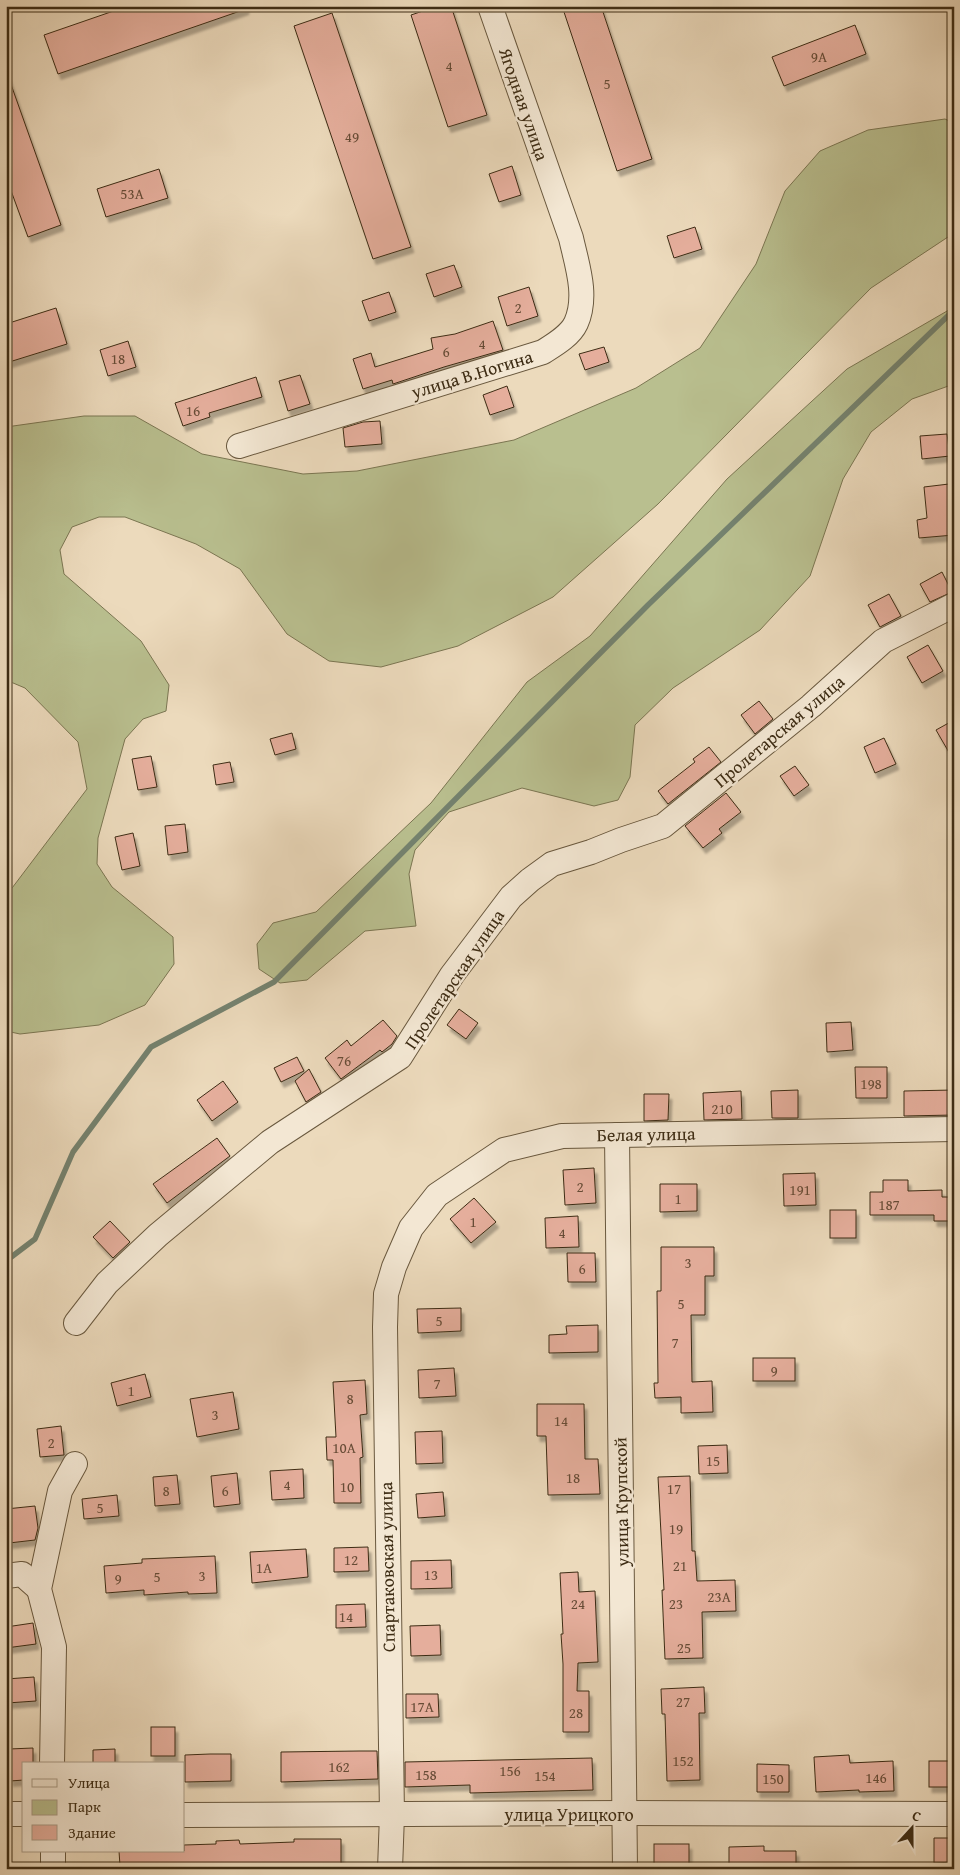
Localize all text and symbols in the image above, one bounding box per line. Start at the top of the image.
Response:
street label: Ягодная улица [492,43,556,164]
house number: 9А [811,46,827,67]
house number: 4 [445,55,453,76]
house number: 5 [603,73,611,94]
house number: 49 [345,126,359,147]
house number: 53А [120,183,144,204]
house number: 2 [514,297,522,318]
house number: 4 [478,333,486,354]
house number: 6 [442,341,450,362]
street label: улица В.Ногина [407,343,536,406]
house number: 18 [111,348,125,369]
house number: 16 [186,400,200,421]
street label: Пролетарская улица [708,668,851,794]
street label: Пролетарская улица [397,903,511,1054]
house number: 76 [337,1050,351,1071]
house number: 198 [860,1073,882,1094]
house number: 210 [711,1098,733,1119]
street label: Белая улица [596,1120,696,1148]
house number: 2 [576,1176,584,1197]
house number: 191 [789,1179,811,1200]
house number: 1 [674,1188,682,1209]
house number: 187 [878,1194,900,1215]
house number: 1 [469,1211,477,1232]
house number: 4 [558,1222,566,1243]
house number: 3 [684,1252,692,1273]
house number: 6 [578,1258,586,1279]
house number: 5 [677,1293,685,1314]
house number: 5 [435,1310,443,1331]
house number: 7 [671,1332,679,1353]
house number: 9 [770,1360,778,1381]
house number: 7 [433,1373,441,1394]
house number: 1 [127,1380,135,1401]
house number: 8 [346,1388,354,1409]
house number: 3 [211,1404,219,1425]
house number: 14 [554,1410,568,1431]
house number: 2 [47,1432,55,1453]
house number: 10А [332,1437,356,1458]
street label: улица Крупской [606,1437,636,1568]
house number: 15 [706,1450,720,1471]
house number: 18 [566,1467,580,1488]
house number: 4 [283,1474,291,1495]
house number: 10 [340,1476,354,1497]
house number: 17 [667,1478,681,1499]
house number: 8 [162,1480,170,1501]
house number: 6 [221,1480,229,1501]
street label: Спартаковская улица [372,1481,402,1652]
house number: 5 [96,1497,104,1518]
house number: 19 [669,1518,683,1539]
house number: 12 [344,1549,358,1570]
house number: 21 [673,1555,687,1576]
house number: 1А [256,1557,272,1578]
house number: 13 [424,1564,438,1585]
house number: 3 [198,1565,206,1586]
house number: 5 [153,1566,161,1587]
house number: 9 [114,1568,122,1589]
house number: 23А [707,1586,731,1607]
house number: 24 [571,1593,585,1614]
house number: 23 [669,1593,683,1614]
house number: 14 [339,1606,353,1627]
house number: 25 [677,1637,691,1658]
house number: 27 [676,1691,690,1712]
house number: 17А [410,1696,434,1717]
house number: 28 [569,1702,583,1723]
house number: 152 [672,1750,694,1771]
house number: 162 [328,1756,350,1777]
house number: 156 [499,1760,521,1781]
legend [22,1762,185,1852]
house number: 158 [415,1764,437,1785]
house number: 154 [534,1765,556,1786]
house number: 146 [865,1767,887,1788]
house number: 150 [762,1768,784,1789]
text: Улица [68,1772,111,1793]
text: Парк [68,1796,101,1817]
street label: улица Урицкого [503,1801,634,1828]
north arrow [888,1802,938,1852]
text: С [909,1805,924,1827]
text: Здание [68,1822,116,1843]

